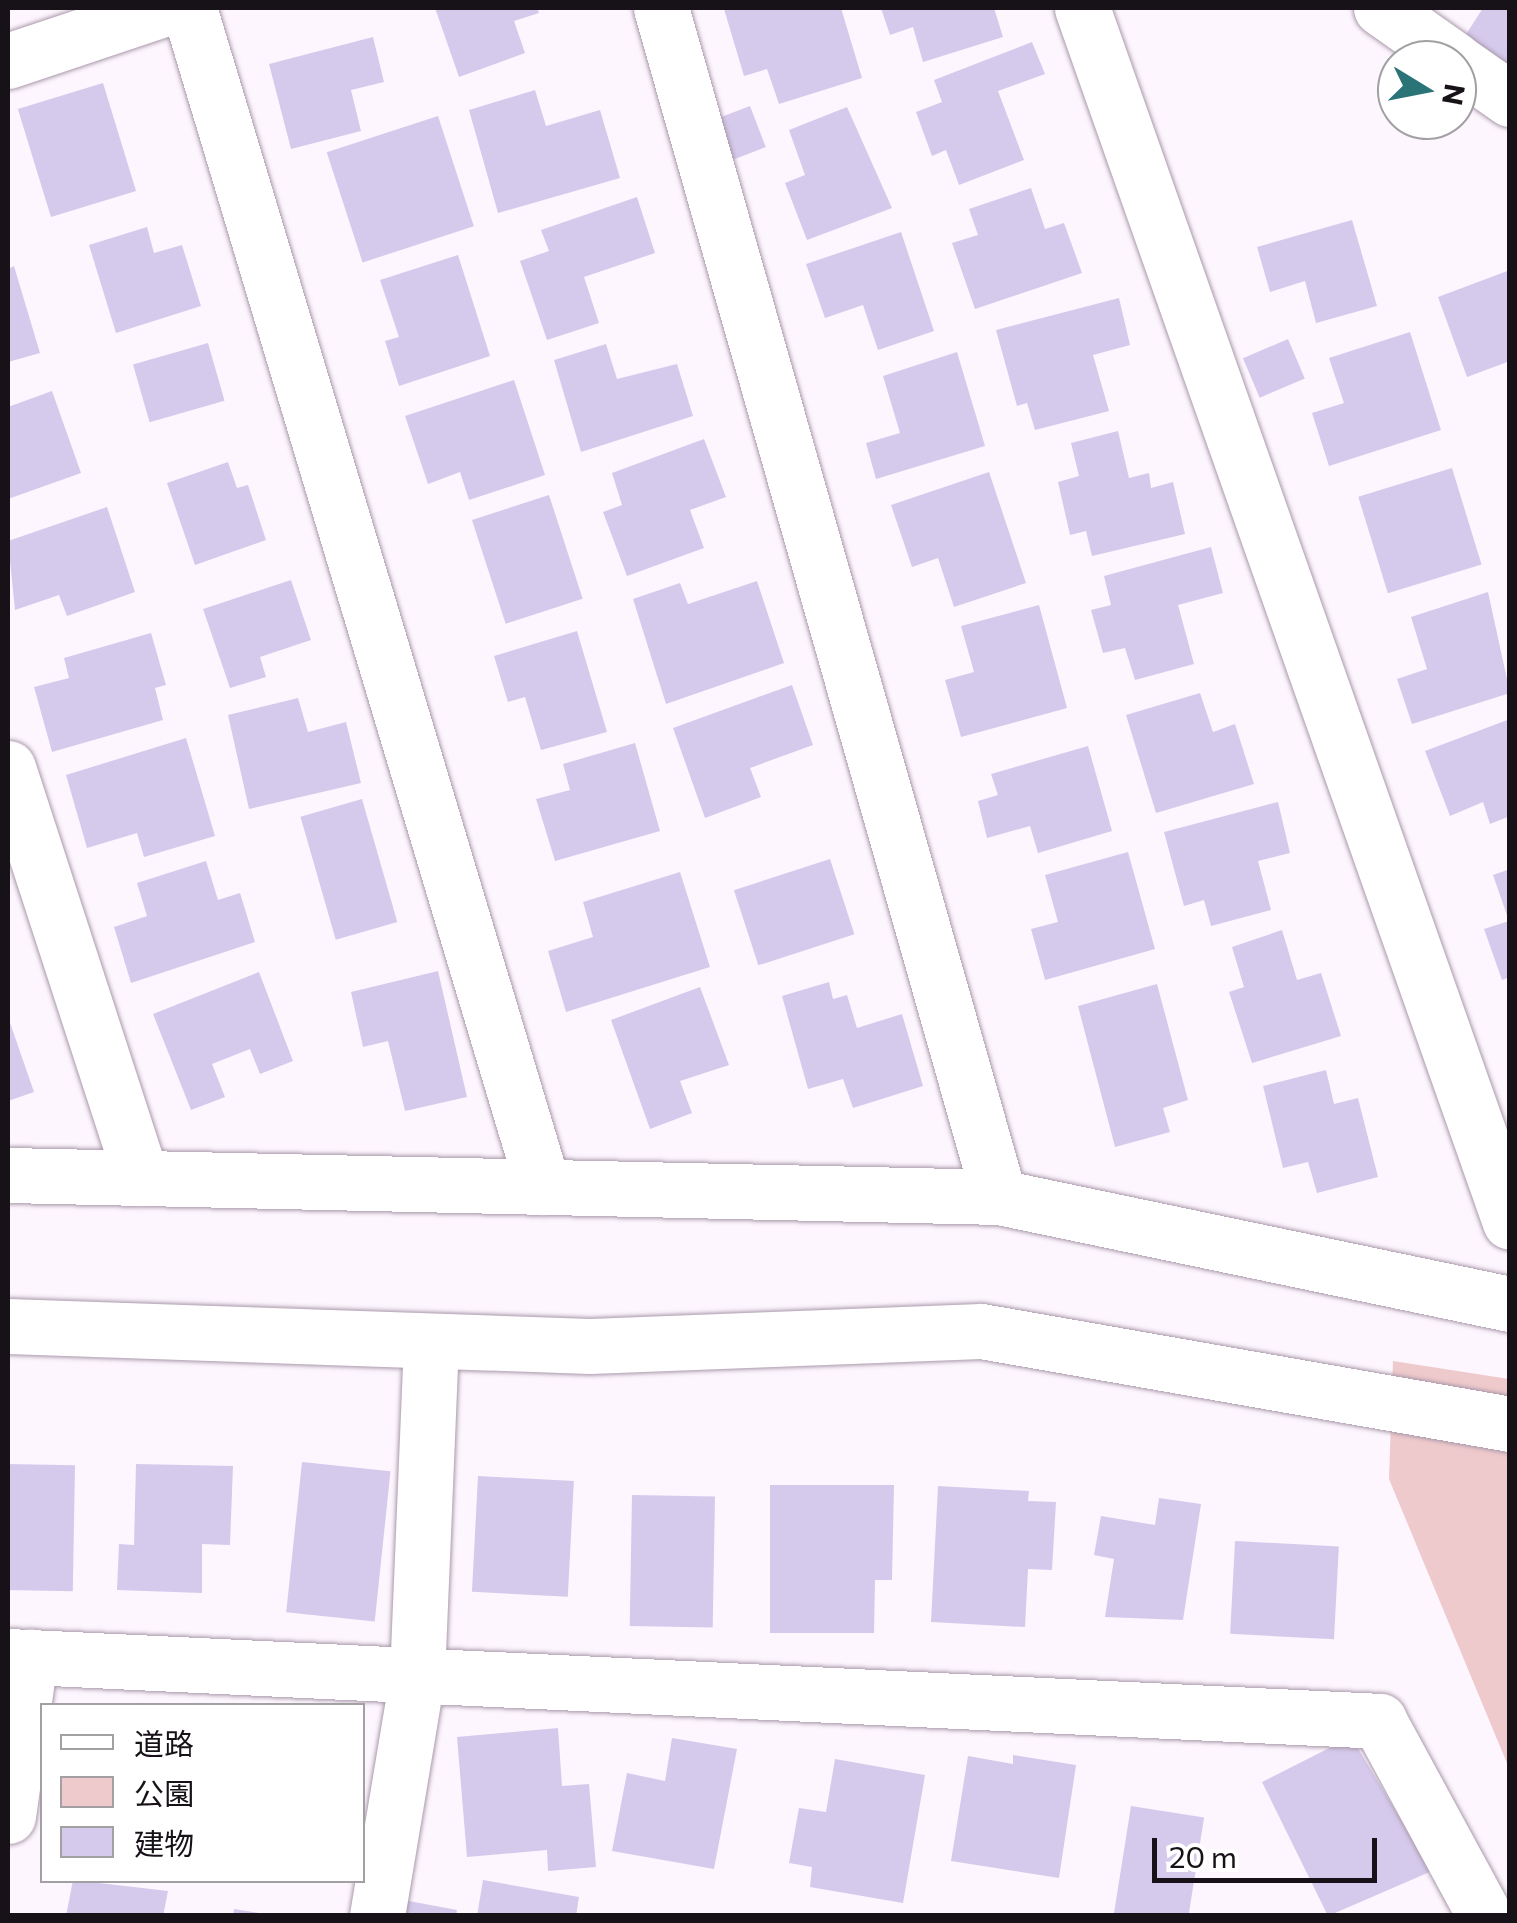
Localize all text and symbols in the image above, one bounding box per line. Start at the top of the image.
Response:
north arrow [1377,40,1477,140]
text: N [1436,82,1473,108]
legend [40,1703,365,1883]
text: 道路 [134,1724,194,1761]
text: 公園 [134,1774,194,1811]
scale bar [1157,1818,1382,1880]
text: 建物 [134,1824,194,1861]
text: 20 m [1169,1837,1237,1874]

